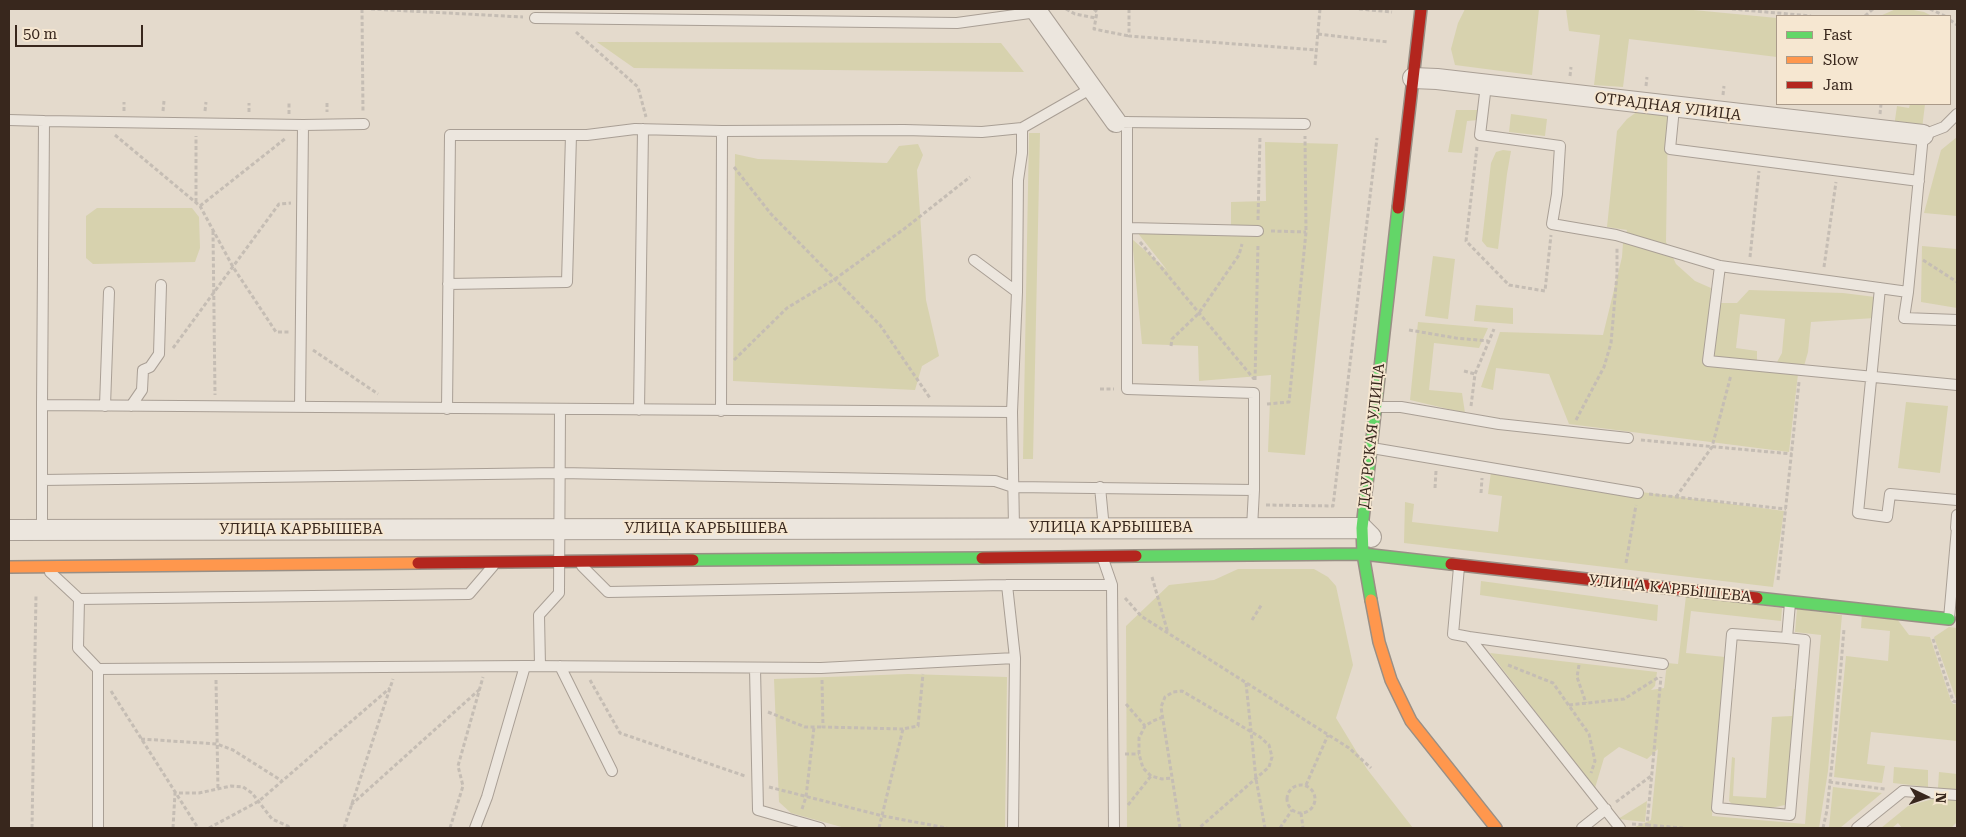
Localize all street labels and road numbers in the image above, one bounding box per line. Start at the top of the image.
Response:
street label: ОТРАДНАЯ УЛИЦА [1594,89,1742,125]
street label: ДАУРСКАЯ УЛИЦА [1355,363,1389,509]
street label: УЛИЦА КАРБЫШЕВА [1029,519,1193,537]
street label: УЛИЦА КАРБЫШЕВА [624,520,788,538]
street label: УЛИЦА КАРБЫШЕВА [219,521,383,539]
street label: УЛИЦА КАРБЫШЕВА [1588,572,1752,606]

